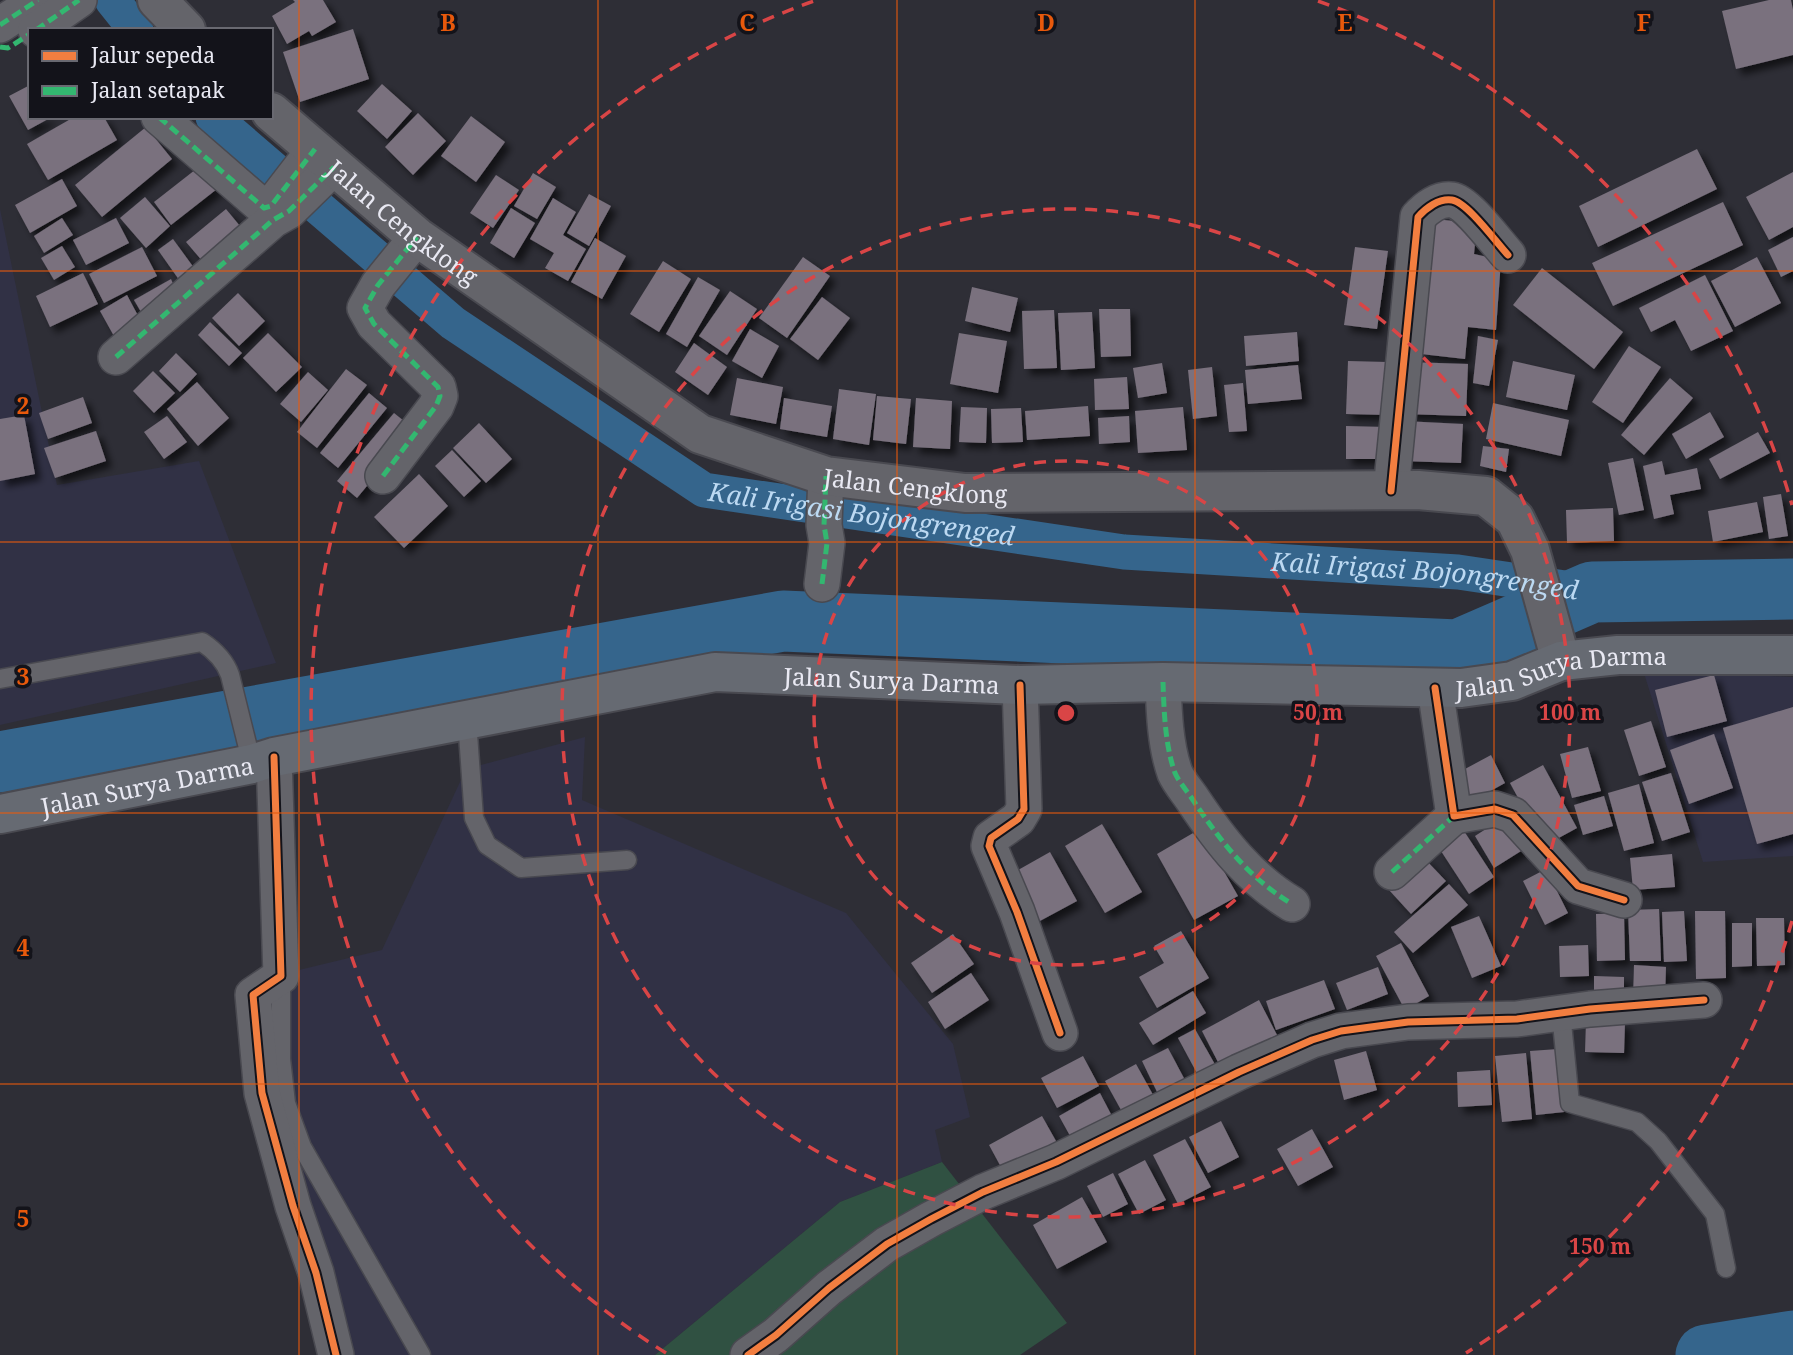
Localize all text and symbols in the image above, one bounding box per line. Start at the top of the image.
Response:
text: B [440,6,456,38]
text: C [739,6,755,38]
text: D [1037,6,1055,38]
text: E [1337,6,1353,38]
text: F [1637,6,1651,38]
legend [28,28,273,119]
text: Jalur sepeda [90,41,215,69]
text: Jalan setapak [90,76,225,104]
street label: Jalan Cengklong [320,151,486,292]
text: 2 [17,389,30,421]
street label: Jalan Cengklong [821,459,1008,509]
water label: Kali Irigasi Bojongrenged [705,473,1018,554]
water label: Kali Irigasi Bojongrenged [1269,543,1582,608]
street label: Jalan Surya Darma [1454,638,1667,705]
street label: Jalan Surya Darma [782,658,1000,701]
text: 3 [17,660,30,692]
text: 50 m [1293,698,1343,726]
text: 100 m [1539,698,1601,726]
centre of rings [1054,701,1078,725]
street label: Jalan Surya Darma [37,748,256,822]
text: 4 [17,931,30,963]
text: 5 [17,1202,30,1234]
text: 150 m [1569,1232,1631,1260]

